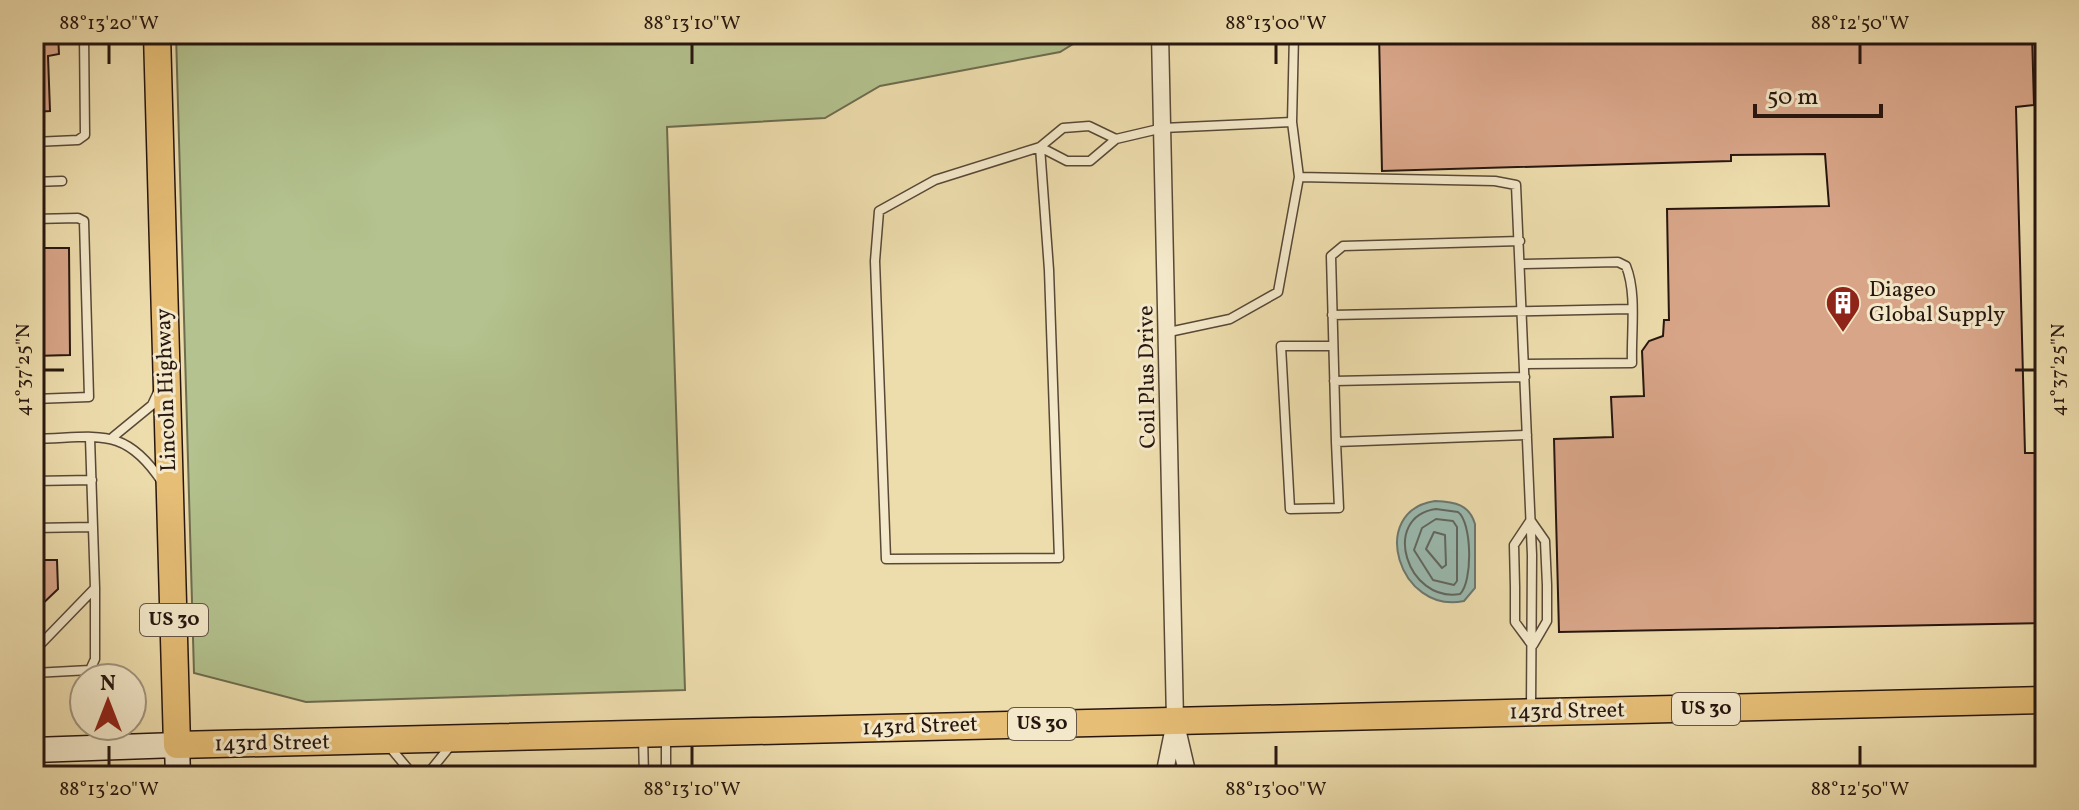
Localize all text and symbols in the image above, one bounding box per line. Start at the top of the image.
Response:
text: 88°13'20"W [59,10,159,38]
text: 88°13'10"W [643,10,741,38]
text: 88°13'00"W [1225,10,1327,38]
text: 88°12'50"W [1811,10,1909,38]
scale bar [1755,68,1881,118]
text: 50 m [1767,81,1819,115]
place label: Diageo Global Supply [1869,275,2005,331]
building icon: Diageo Global Supply [1824,284,1862,334]
street label: Coil Plus Drive [1131,305,1165,449]
street label: Lincoln Highway [149,308,185,472]
text: 41°37'25"N [10,323,38,416]
text: 41°37'25"N [2045,323,2073,416]
road number: US 30 [140,604,208,636]
north arrow [68,662,148,742]
text: N [100,669,116,700]
road number: US 30 [1672,693,1740,725]
street label: 143rd Street [1509,695,1625,729]
road number: US 30 [1008,708,1076,740]
street label: 143rd Street [862,709,979,745]
street label: 143rd Street [214,727,330,761]
text: 88°13'20"W [59,776,159,804]
text: 88°13'10"W [643,776,741,804]
text: 88°13'00"W [1225,776,1327,804]
text: 88°12'50"W [1811,776,1909,804]

